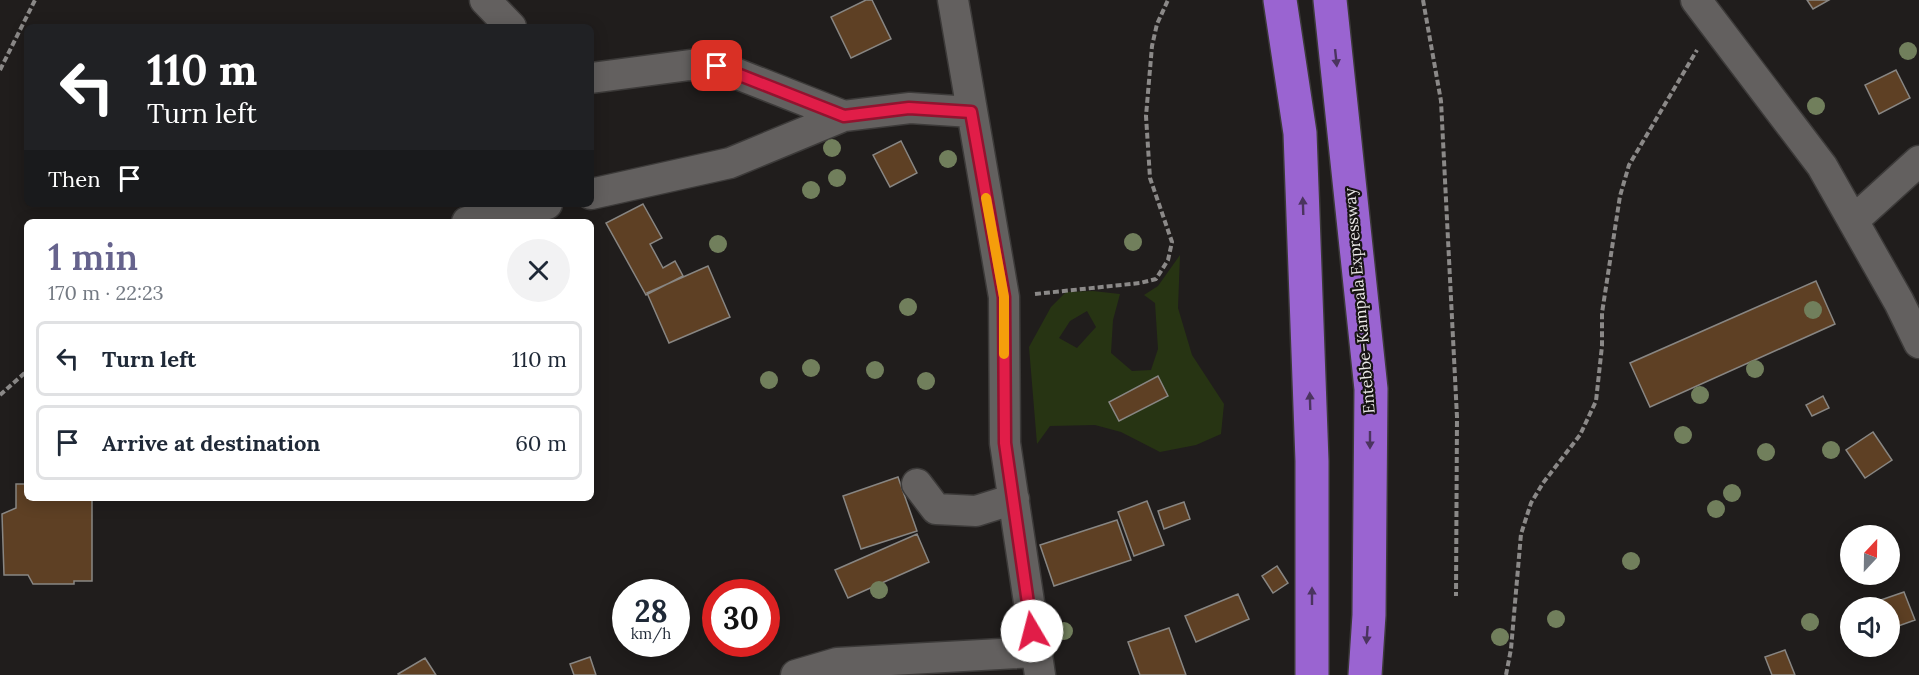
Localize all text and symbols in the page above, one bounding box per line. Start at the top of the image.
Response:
pin [691,40,742,91]
text: 110 m [147,43,258,97]
icon: left [48,48,126,126]
icon: arrive [700,49,733,82]
one-way arrow [1331,49,1341,68]
text: Turn left [147,96,257,130]
icon: arrive [113,162,146,195]
text: Then [48,165,101,193]
street label: Entebbe–Kampala Expressway [1339,187,1379,415]
one-way arrow [1298,196,1307,215]
text: 1 min [48,234,138,280]
button: close [507,239,570,302]
text: 170 m · 22:23 [48,280,164,305]
icon: left [51,342,84,375]
text: Turn left [102,345,196,373]
text: 110 m [512,345,567,373]
one-way arrow [1305,391,1315,410]
icon: arrive [51,426,84,459]
text: Arrive at destination [102,429,320,457]
text: 60 m [515,429,567,457]
one-way arrow [1365,431,1375,450]
north arrow [1840,525,1900,585]
map controls [1840,525,1900,657]
speed limit sign: 30 [702,579,780,657]
one-way arrow [1307,586,1317,605]
text: 28 [634,592,668,630]
button: sound [1840,597,1900,657]
position arrow [1000,599,1064,663]
text: km/h [631,624,671,643]
one-way arrow [1363,626,1372,645]

